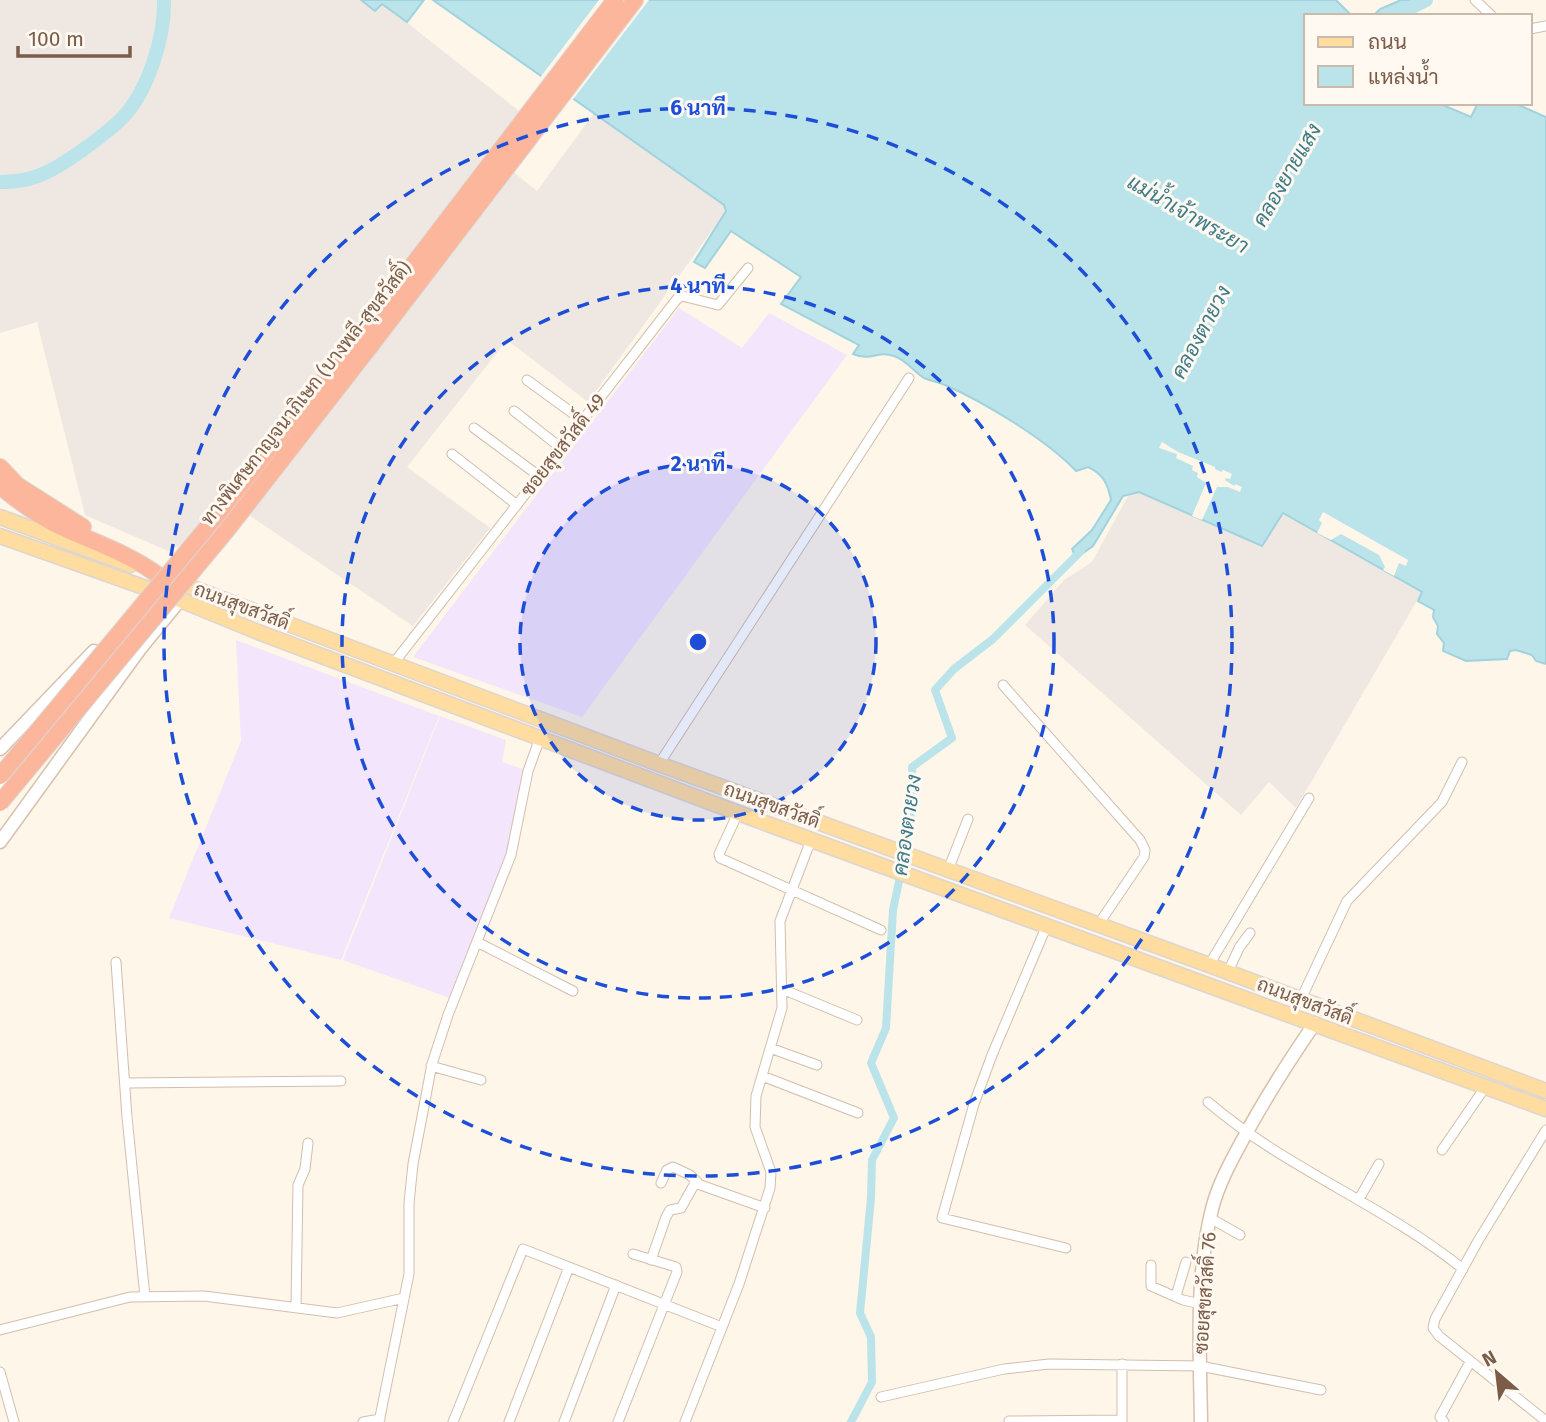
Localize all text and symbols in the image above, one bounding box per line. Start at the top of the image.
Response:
scale bar [18,14,130,58]
legend [1304,14,1532,105]
text: 100 m [28,26,84,52]
text: ถนน [1368,29,1407,55]
text: แหล่งน้ำ [1368,59,1439,90]
text: 6 นาที [670,95,726,121]
water label: คลองยายแสง [1247,119,1327,231]
water label: แม่น้ำเจ้าพระยา [1123,164,1256,259]
street label: ทางพิเศษกาญจนาภิเษก (บางพลี-สุขสวัสดิ์) [190,252,417,530]
text: 4 นาที [670,273,726,299]
water label: คลองตายวง [1166,281,1236,383]
street label: ซอยสุขสวัสดิ์ 49 [510,385,611,501]
text: 2 นาที [671,451,725,477]
street label: ถนนสุขสวัสดิ์ [191,571,296,636]
centre of rings [686,630,710,654]
street label: ถนนสุขสวัสดิ์ [720,770,826,834]
water label: คลองตายวง [887,773,927,877]
street label: ถนนสุขสวัสดิ์ [1254,966,1359,1031]
street label: ซอยสุขสวัสดิ์ 76 [1182,1231,1222,1355]
north arrow [1462,1338,1532,1408]
text: N [1478,1345,1500,1372]

